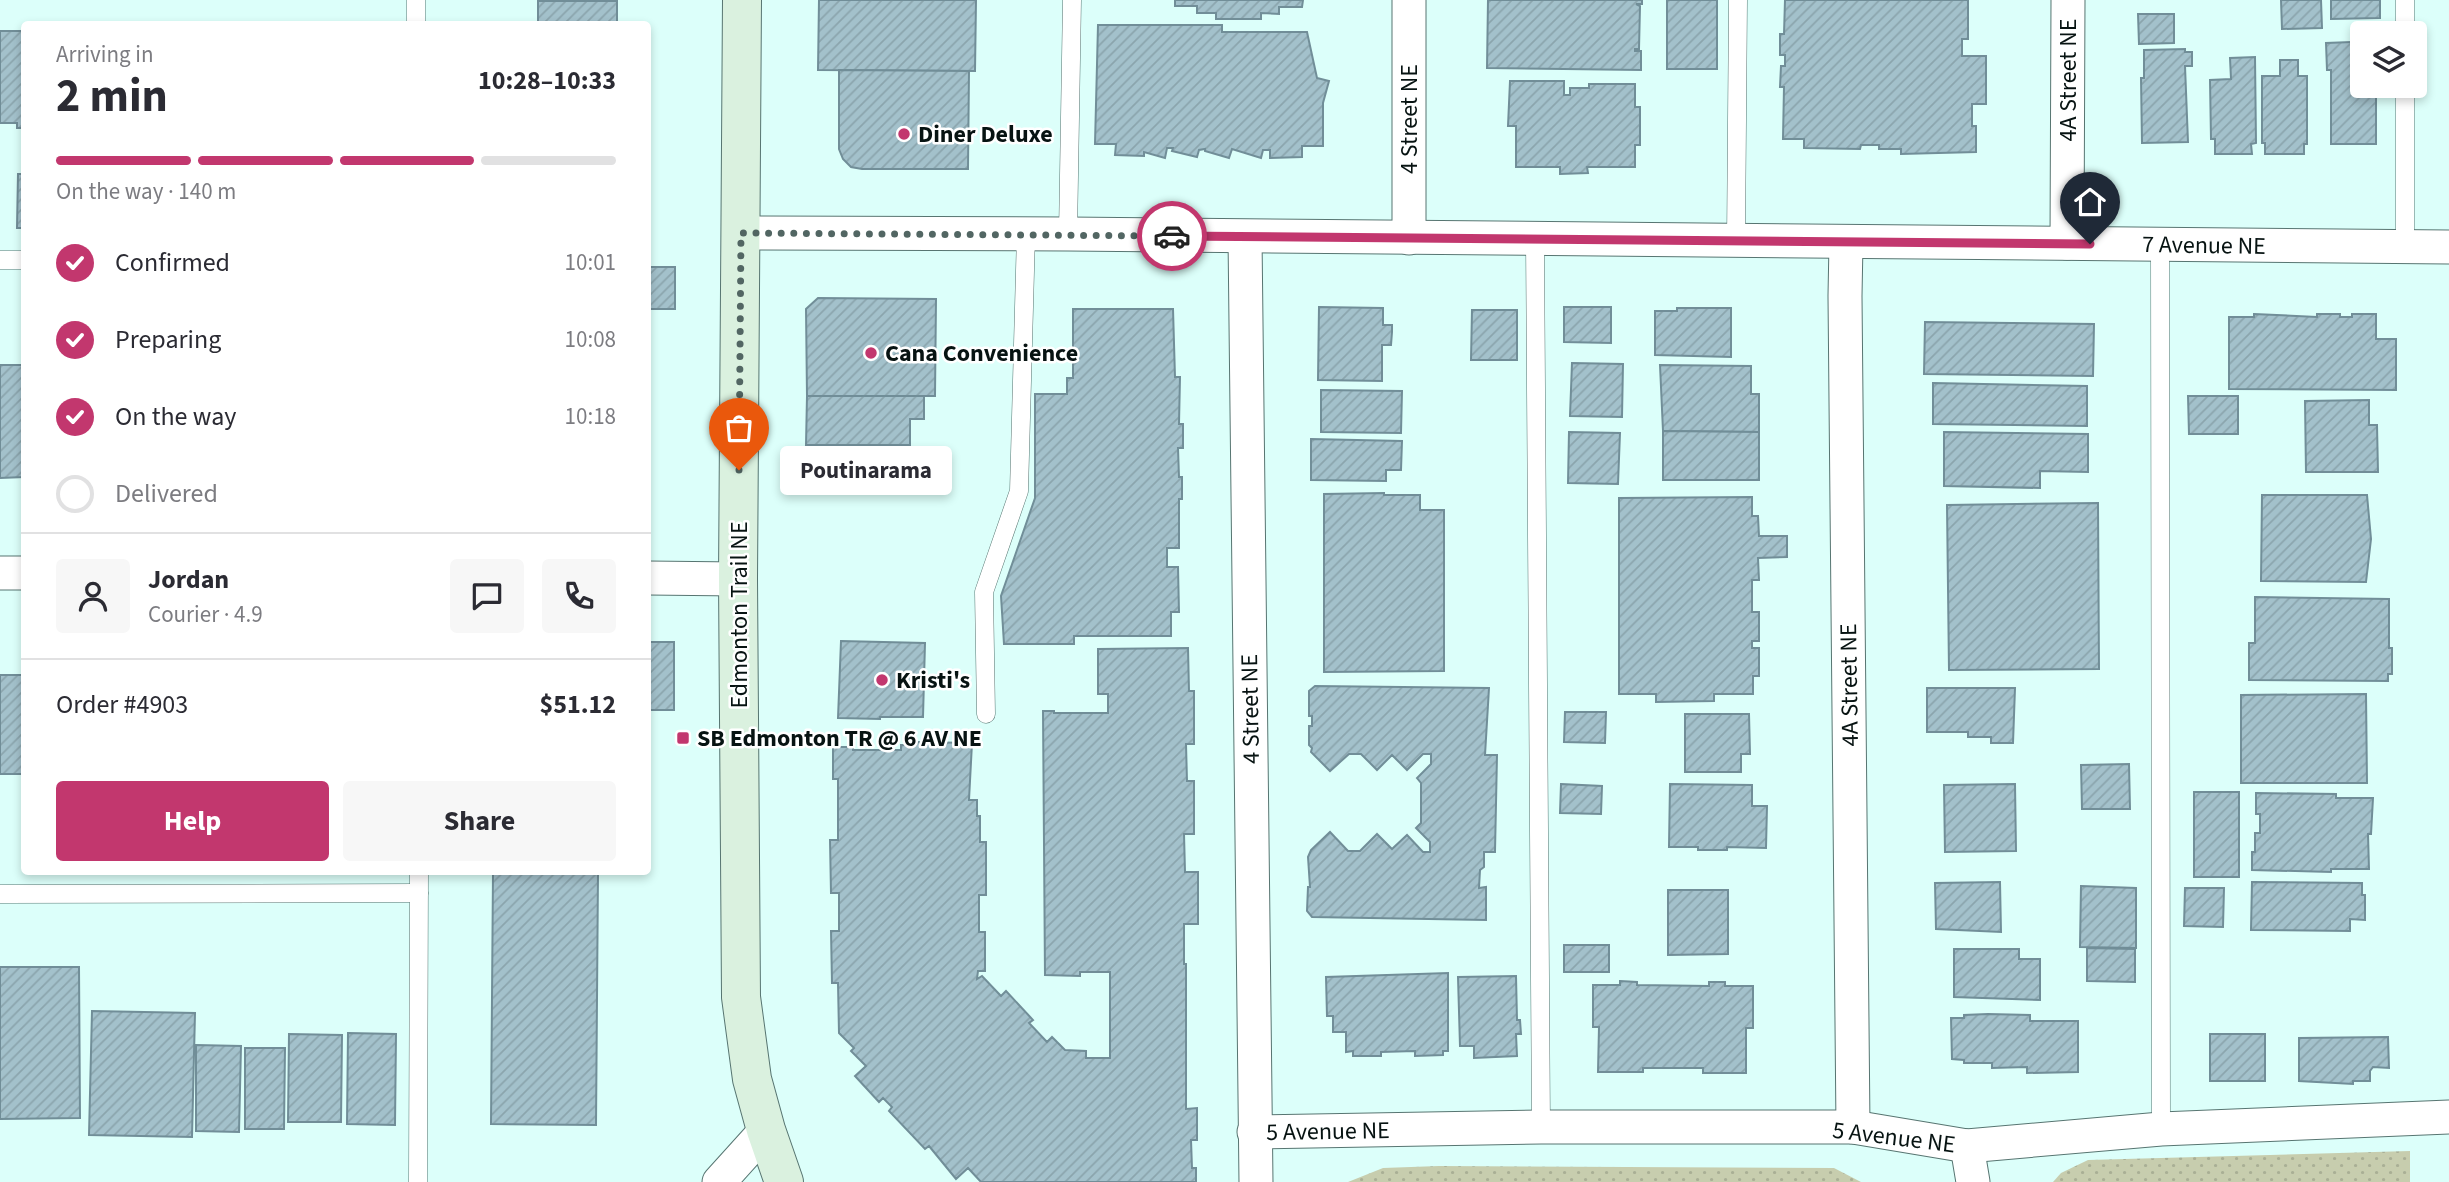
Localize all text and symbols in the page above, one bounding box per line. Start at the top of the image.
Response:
street label: 4A Street NE [2051,19,2086,141]
map controls [2350,21,2427,98]
button: layers [2350,21,2427,98]
text: Arriving in [56,38,154,71]
text: 10:28–10:33 [478,62,616,99]
text: 2 min [56,64,168,129]
street label: 4 Street NE [1392,64,1427,174]
place label: Diner Deluxe [918,117,1053,152]
marker: Diner Deluxe [896,126,912,142]
pin [2060,172,2120,244]
text: On the way · 140 m [56,175,236,208]
icon: home [2071,183,2109,221]
courier [1137,201,1207,271]
icon: car [1153,217,1191,255]
street label: 7 Avenue NE [2142,227,2266,264]
icon: check [56,244,94,282]
text: Confirmed [115,244,230,281]
text: 10:01 [565,246,616,279]
icon: check [56,321,94,359]
text: Preparing [115,321,221,358]
text: 10:08 [565,323,616,356]
place label: Cana Convenience [885,336,1078,371]
marker: Cana Convenience [863,345,879,361]
icon: check [56,398,94,436]
text: On the way [115,398,236,435]
pin [709,398,769,470]
text: 10:18 [565,400,616,433]
icon: bag [720,409,758,447]
callout: Poutinarama [781,446,952,494]
text: Poutinarama [800,454,932,487]
text: Delivered [115,475,218,512]
street label: Edmonton Trail NE [722,521,757,709]
button: person [56,559,130,633]
button: chat [450,559,524,633]
button: phone [542,559,616,633]
text: Jordan [148,561,229,598]
text: Courier · 4.9 [148,598,263,631]
street label: 4A Street NE [1831,623,1868,747]
street label: 4 Street NE [1232,654,1269,764]
place label: Kristi's [896,663,970,698]
marker: Kristi's [874,672,890,688]
text: Order #4903 [56,686,188,723]
text: $51.12 [540,686,616,723]
place label: SB Edmonton TR @ 6 AV NE [697,721,982,756]
marker: SB Edmonton TR @ 6 AV NE [675,730,691,746]
button: Help [56,781,329,861]
button: Share [343,781,616,861]
street label: 5 Avenue NE [1266,1113,1390,1150]
street label: 5 Avenue NE [1830,1113,1957,1162]

